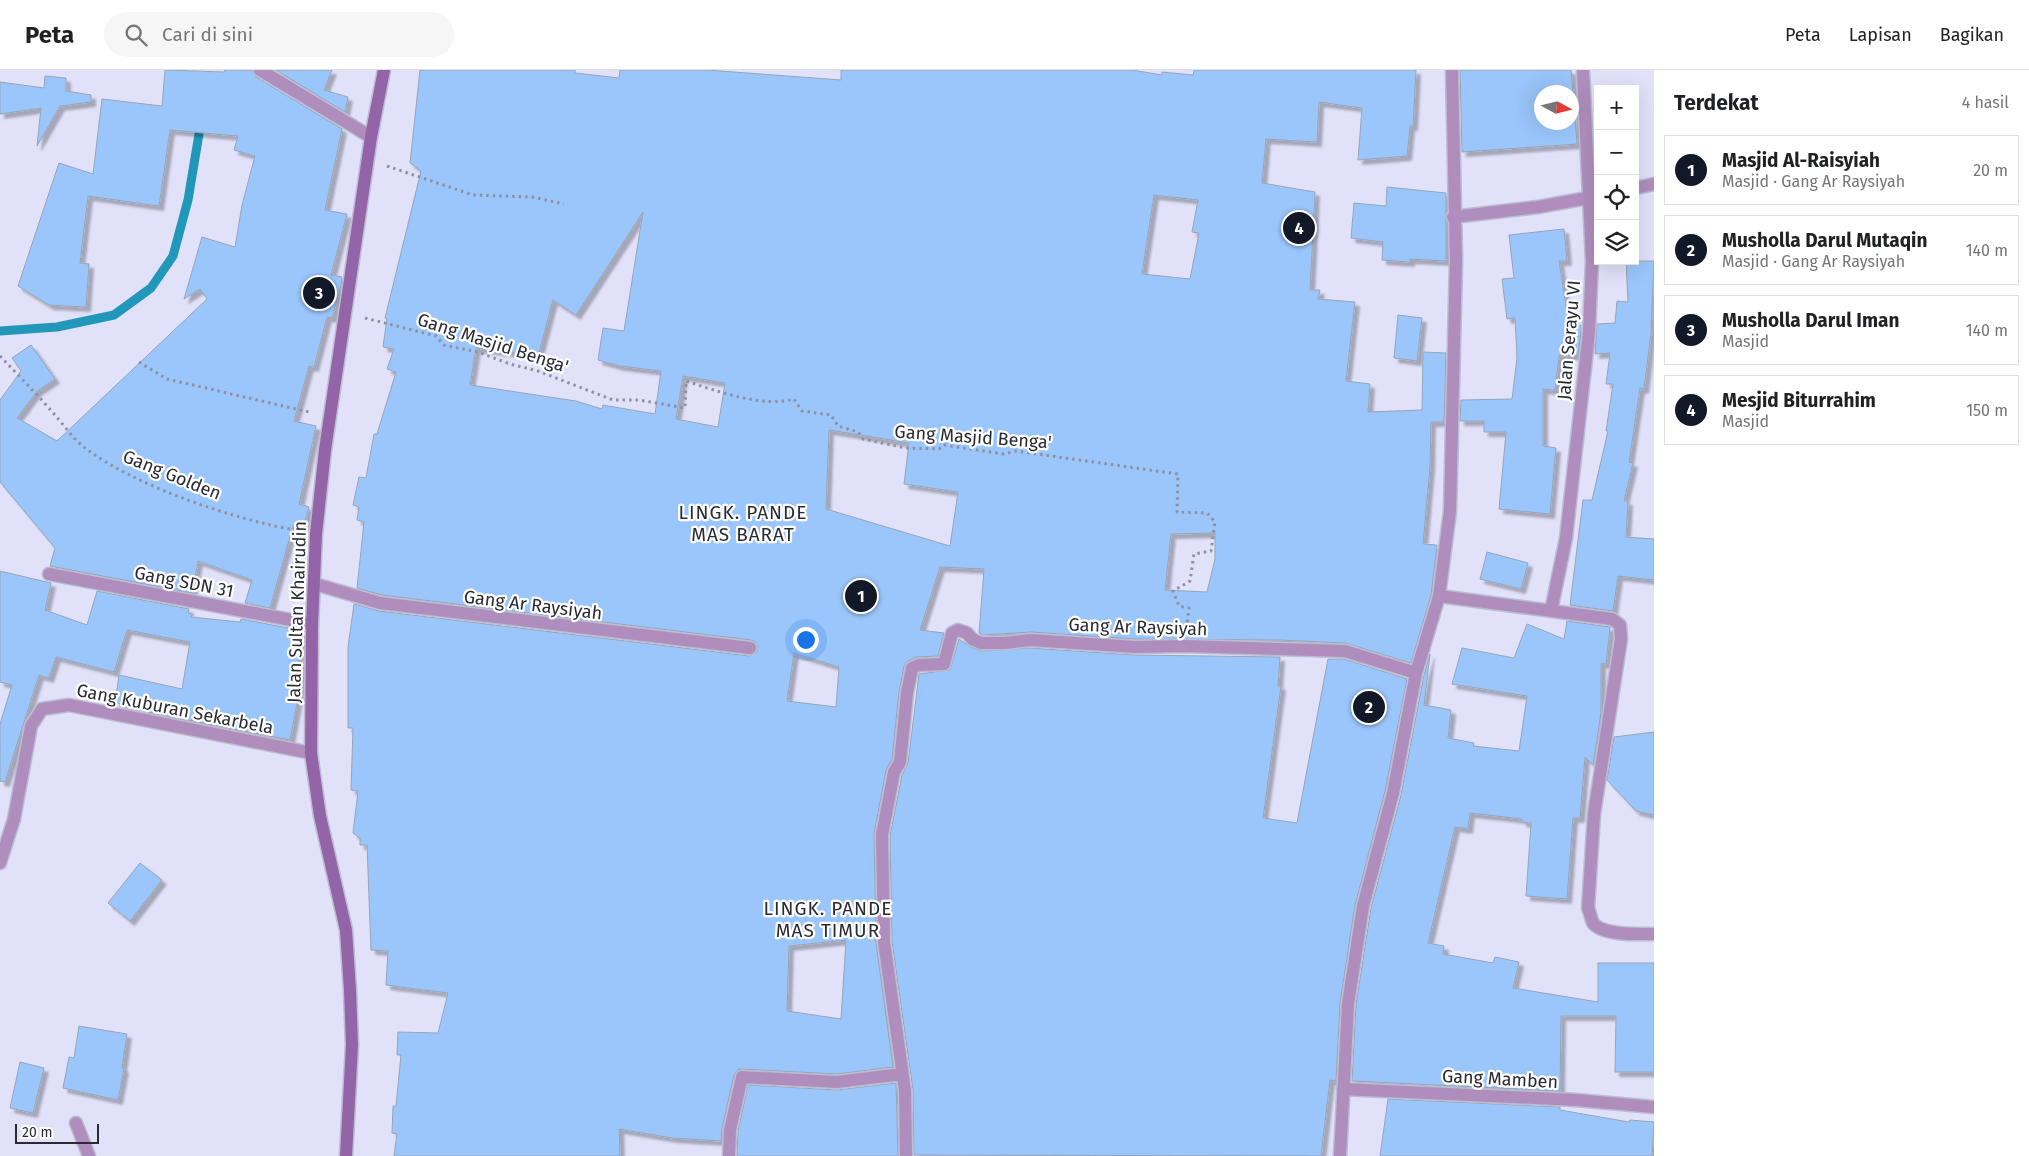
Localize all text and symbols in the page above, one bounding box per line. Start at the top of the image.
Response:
search box [104,12,454,57]
text: Peta [25,21,74,49]
icon: search [122,21,150,49]
text: Cari di sini [162,23,253,46]
text: Peta [1785,24,1821,46]
text: Lapisan [1849,24,1912,46]
text: Bagikan [1940,24,2004,46]
north arrow [1534,85,1579,130]
map controls [1594,85,1639,265]
button: + [1594,85,1639,130]
text: Terdekat [1674,90,1759,116]
text: 4 hasil [1962,93,2009,112]
button: − [1594,130,1639,175]
text: Masjid Al-Raisyiah [1722,149,1880,172]
text: 1 [1687,161,1695,180]
text: 20 m [1973,161,2008,180]
text: Masjid · Gang Ar Raysiyah [1722,172,1905,191]
button: locate [1594,175,1639,220]
pin: 4 [1283,209,1315,247]
button: layers [1594,220,1639,265]
text: Musholla Darul Mutaqin [1722,229,1927,252]
text: 2 [1687,241,1695,260]
text: 140 m [1966,241,2008,260]
text: Masjid · Gang Ar Raysiyah [1722,252,1905,271]
pin: 3 [303,274,335,312]
street label: Jalan Serayu VI [1553,279,1585,401]
street label: Gang Masjid Benga' [415,308,571,378]
text: Musholla Darul Iman [1722,309,1899,332]
text: 3 [1687,321,1695,340]
text: 140 m [1966,321,2008,340]
text: Masjid [1722,332,1769,351]
text: Mesjid Biturrahim [1722,389,1876,412]
text: 4 [1686,401,1696,420]
text: 150 m [1966,401,2008,420]
text: Masjid [1722,412,1769,431]
street label: Gang Masjid Benga' [894,421,1052,453]
street label: Gang Golden [120,445,224,505]
district label: LINGK. PANDE MAS BARAT [679,501,807,546]
street label: Jalan Sultan Khairudin [283,521,311,703]
street label: Gang SDN 31 [133,562,235,602]
pin: 1 [845,577,877,615]
street label: Gang Ar Raysiyah [463,586,603,624]
street label: Gang Ar Raysiyah [1068,614,1208,640]
your location [793,627,819,653]
street label: Gang Kuburan Sekarbela [75,679,275,739]
pin: 2 [1353,688,1385,726]
district label: LINGK. PANDE MAS TIMUR [764,897,892,942]
street label: Gang Mamben [1441,1065,1559,1093]
scale bar [15,1121,99,1144]
text: 20 m [22,1124,52,1141]

